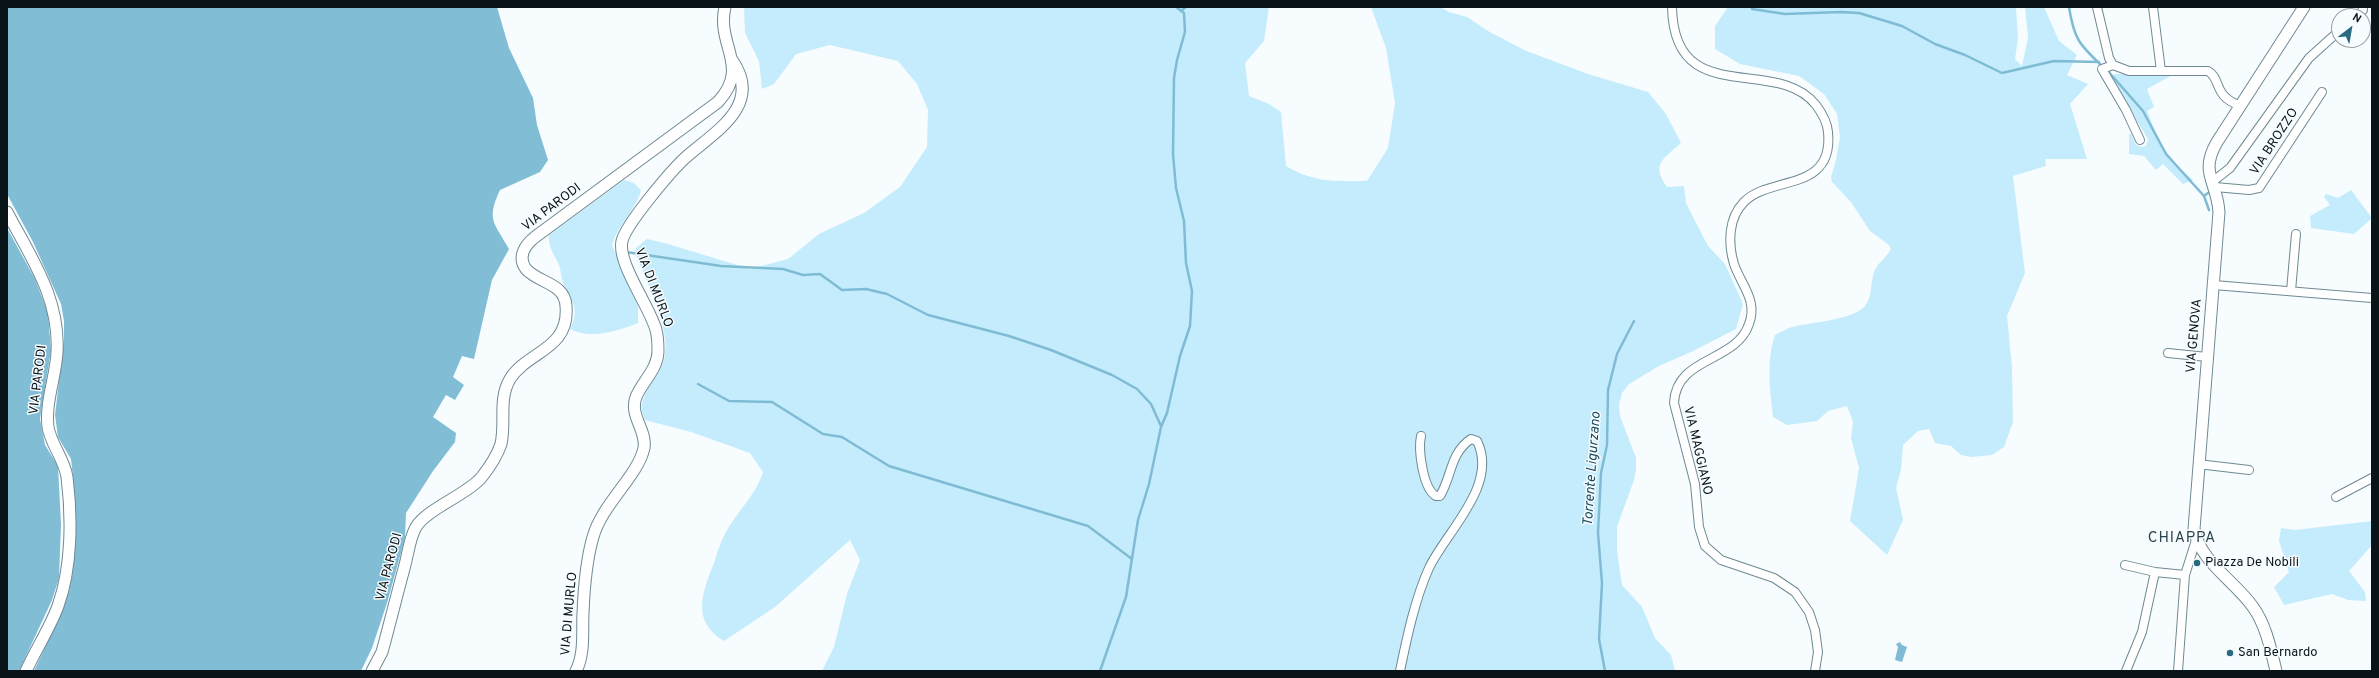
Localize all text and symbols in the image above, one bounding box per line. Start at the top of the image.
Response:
north arrow [2331,8,2371,48]
text: N [2350,11,2364,27]
street label: VIA BROZZO [2248,106,2302,178]
street label: VIA PARODI [519,181,585,235]
street label: VIA DI MURLO [631,246,675,330]
street label: VIA GENOVA [2184,298,2206,374]
street label: VIA PARODI [27,344,51,416]
street label: VIA MAGGIANO [1679,405,1715,497]
water label: Torrente Ligurzano [1581,411,1605,527]
district label: CHIAPPA [2148,530,2216,548]
street label: VIA PARODI [373,531,407,603]
place label: Piazza De Nobili [2205,555,2299,571]
marker: Piazza De Nobili [2192,558,2202,568]
street label: VIA DI MURLO [559,571,581,657]
place label: San Bernardo [2238,645,2318,661]
marker: San Bernardo [2225,648,2235,658]

